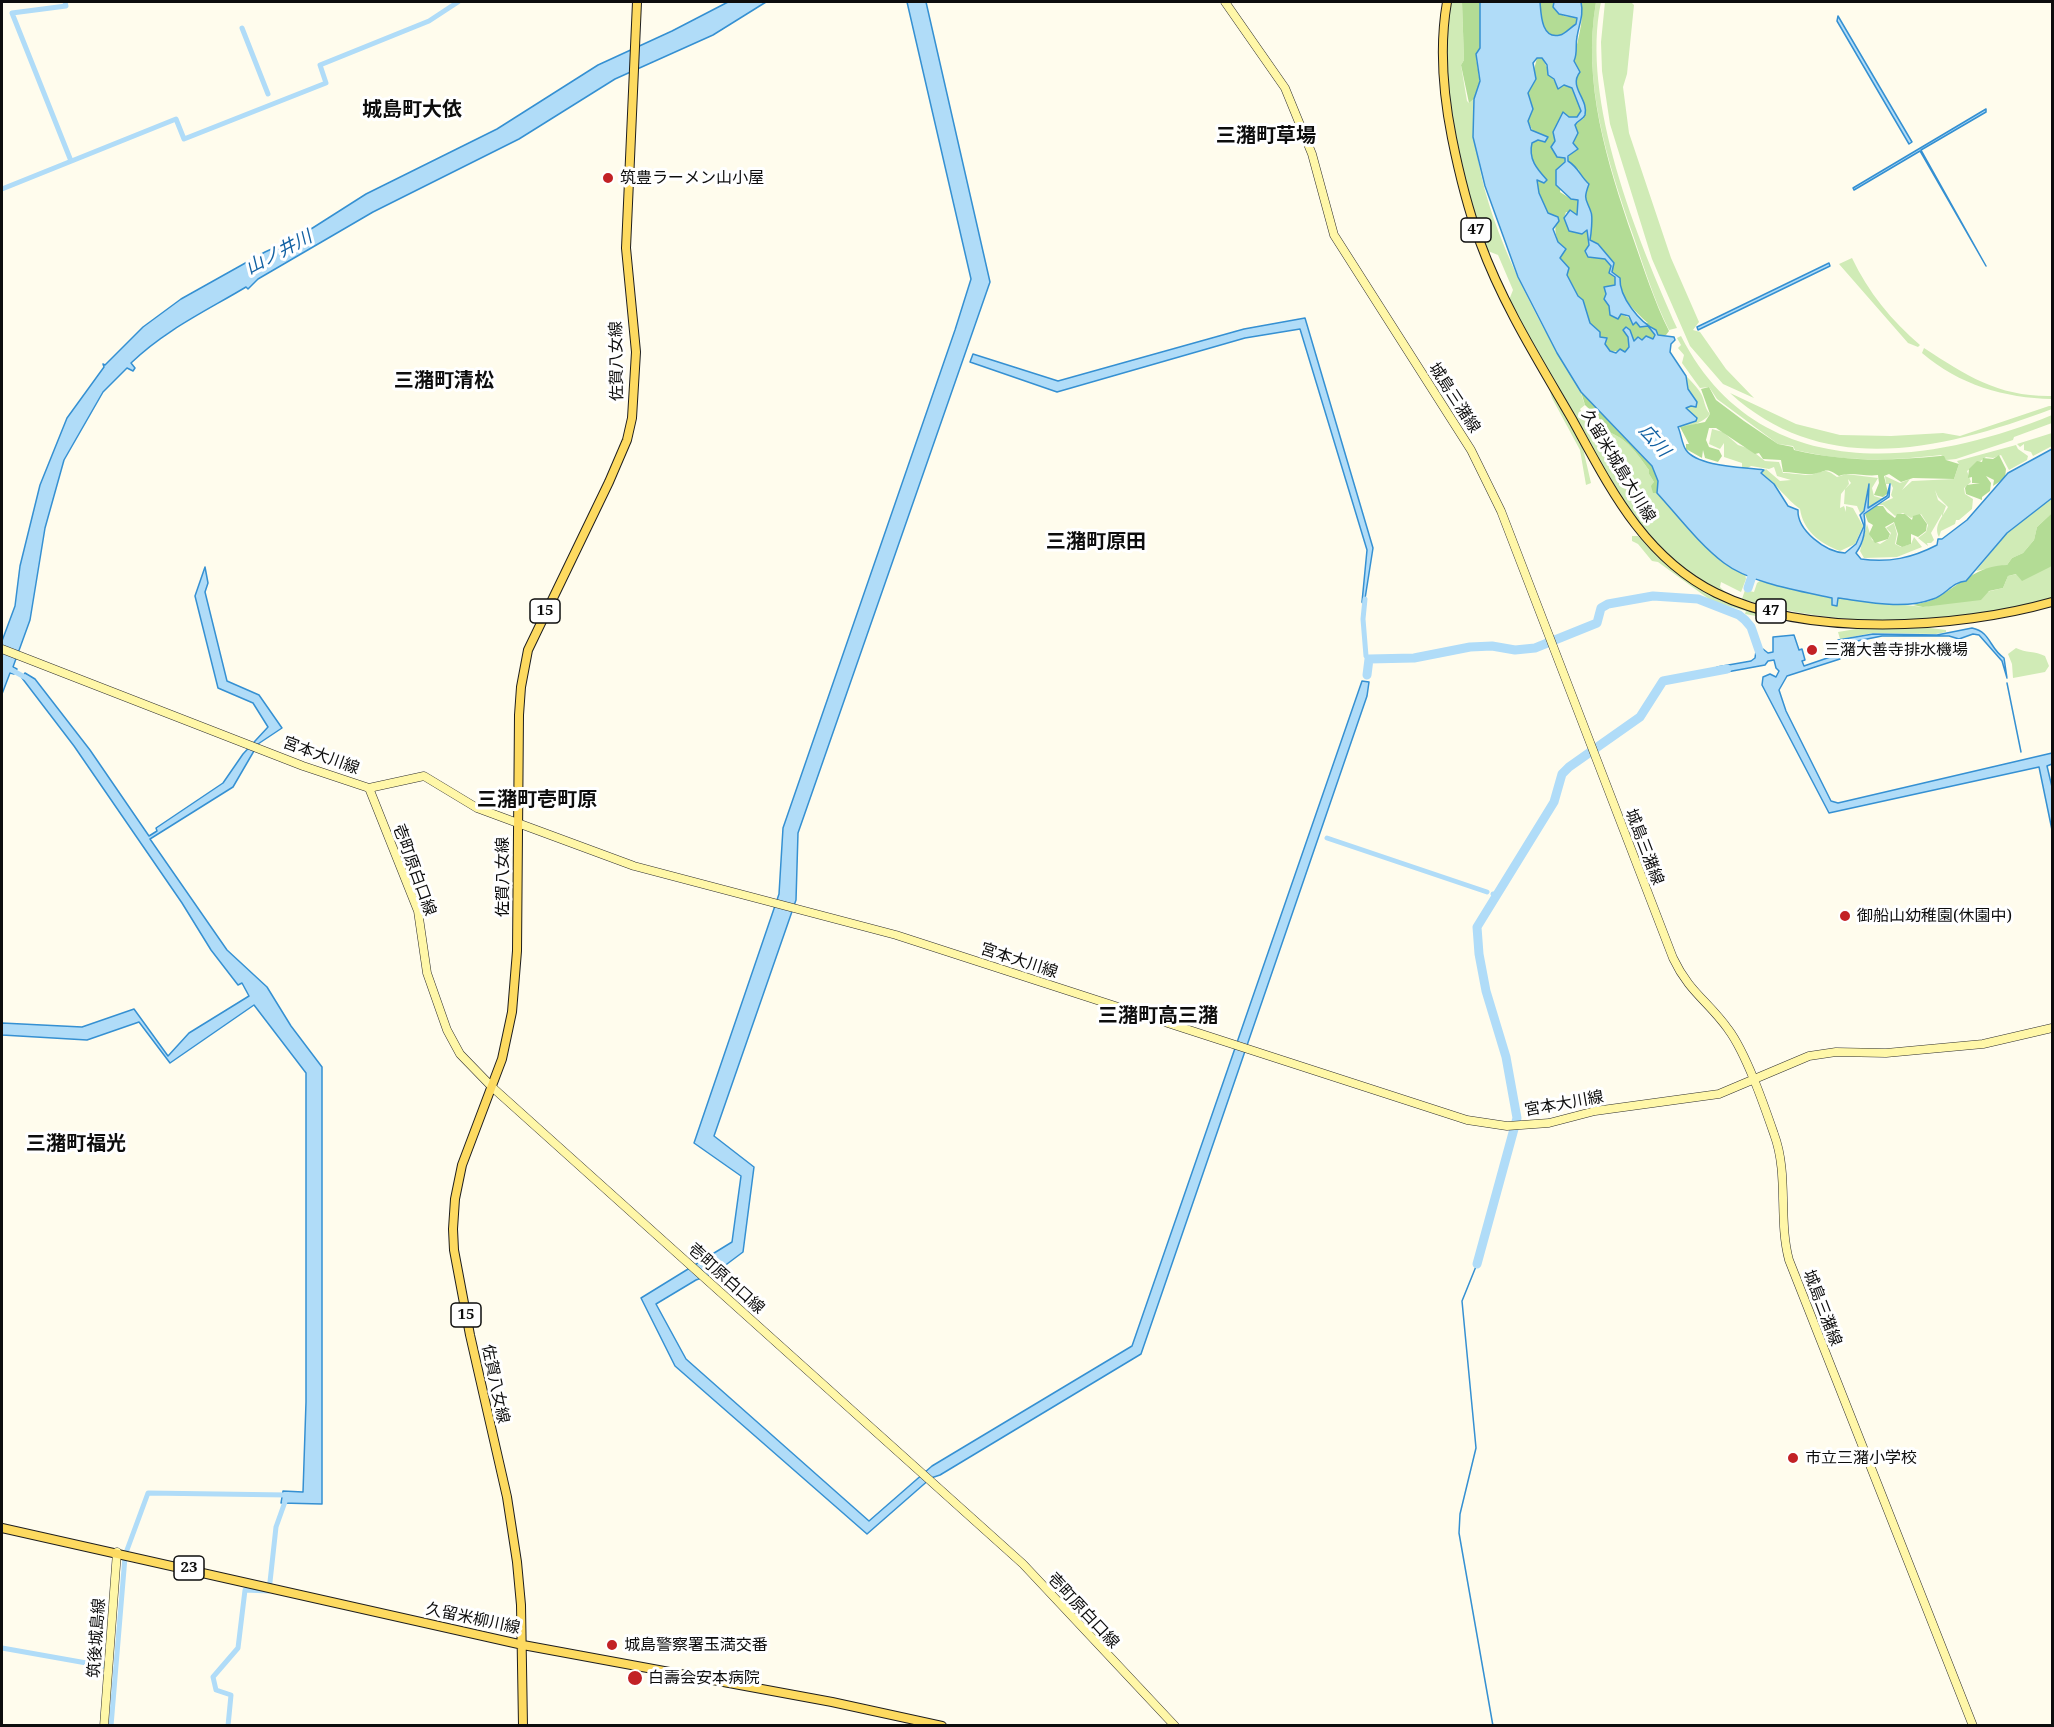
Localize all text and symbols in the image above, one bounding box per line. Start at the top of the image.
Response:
district label: 城島町大依 [362,98,462,122]
district label: 三潴町草場 [1216,124,1316,148]
place label: 筑豊ラーメン山小屋 [620,168,764,188]
marker: 筑豊ラーメン山小屋 [601,171,615,185]
road number: 47 [1461,218,1491,242]
water label: 山ノ井川 [242,227,316,279]
street label: 佐賀八女線 [607,321,627,401]
street label: 城島三潴線 [1424,359,1484,437]
district label: 三潴町清松 [394,369,494,393]
street label: 久留米城島大川線 [1577,406,1659,526]
water label: 広川 [1634,420,1674,462]
district label: 三潴町原田 [1046,530,1146,554]
road number: 15 [530,599,560,623]
road number: 47 [1756,599,1786,623]
place label: 三潴大善寺排水機場 [1824,640,1968,660]
marker: 三潴大善寺排水機場 [1805,643,1819,657]
street label: 宮本大川線 [280,733,362,779]
district label: 三潴町壱町原 [477,788,597,812]
street label: 城島三潴線 [1621,806,1667,888]
street label: 壱町原白口線 [389,822,439,918]
street label: 佐賀八女線 [493,837,513,917]
place label: 御船山幼稚園(休園中) [1857,906,2012,926]
marker: 御船山幼稚園(休園中) [1838,909,1852,923]
street label: 宮本大川線 [978,940,1060,982]
district label: 三潴町高三潴 [1098,1004,1218,1028]
street label: 宮本大川線 [1523,1088,1605,1120]
district label: 三潴町福光 [26,1132,126,1156]
street label: 壱町原白口線 [684,1240,768,1318]
street label: 城島三潴線 [1799,1267,1845,1349]
road number: 15 [451,1303,481,1327]
street label: 佐賀八女線 [477,1343,513,1425]
place label: 市立三潴小学校 [1805,1448,1917,1468]
marker: 市立三潴小学校 [1786,1451,1800,1465]
road number: 23 [174,1556,204,1580]
street label: 壱町原白口線 [1043,1569,1123,1653]
street label: 筑後城島線 [85,1597,109,1679]
street label: 久留米柳川線 [424,1600,522,1638]
place label: 城島警察署玉満交番 [624,1635,768,1655]
marker: 城島警察署玉満交番 [605,1638,619,1652]
place label: 白壽会安本病院 [648,1668,760,1688]
marker: 白壽会安本病院 [626,1669,644,1687]

